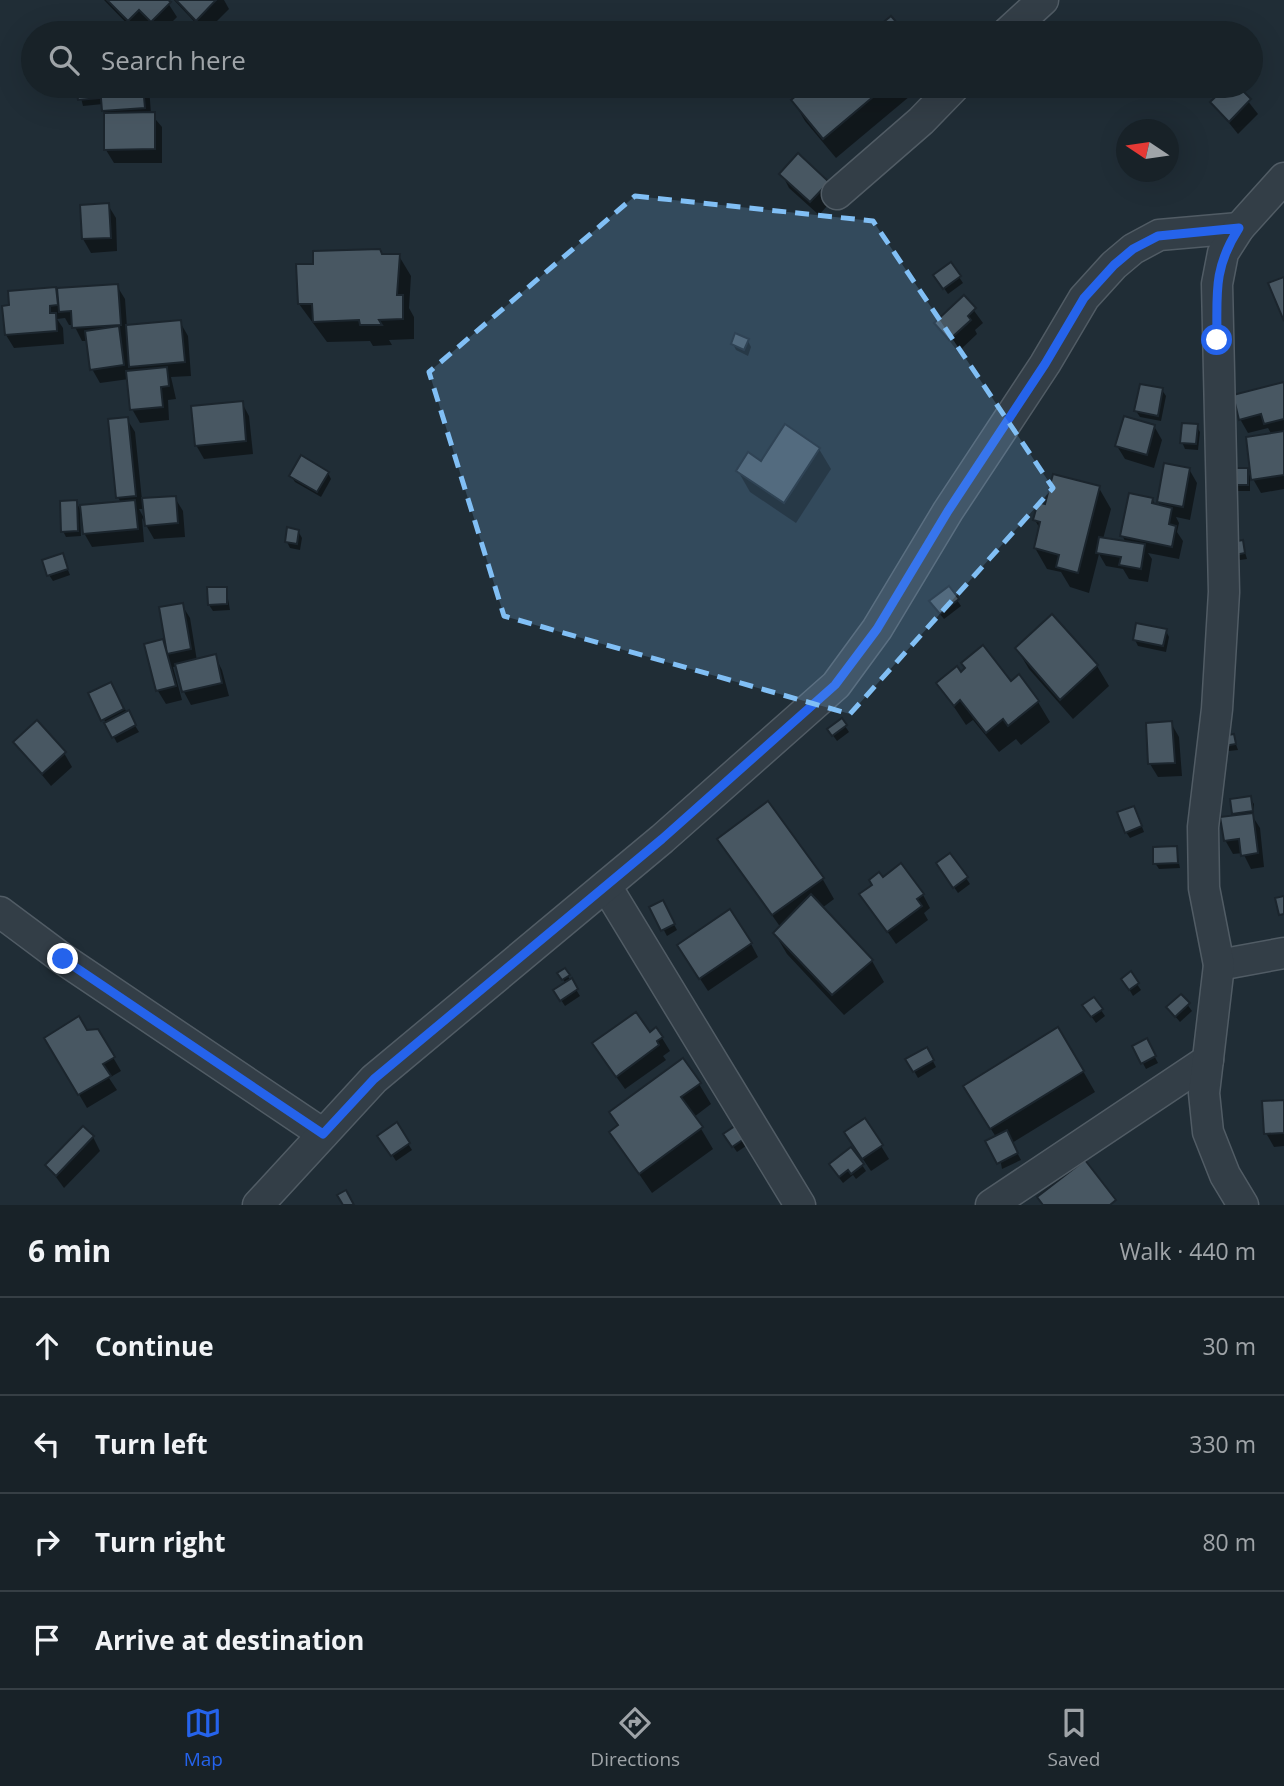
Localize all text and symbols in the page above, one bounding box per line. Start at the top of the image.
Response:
search box [21,21,1263,98]
icon: search [45,41,83,79]
text: Search here [101,42,246,78]
north arrow [1116,119,1179,182]
route start [1201,324,1232,355]
route end [47,943,78,974]
text: 6 min [28,1230,111,1271]
text: Walk · 440 m [1119,1235,1256,1267]
icon: ahead [28,1327,66,1365]
text: Continue [95,1328,214,1364]
text: 30 m [1202,1330,1256,1362]
icon: left [28,1425,66,1463]
text: Turn left [95,1426,207,1462]
text: 330 m [1189,1428,1256,1460]
icon: right [28,1523,66,1561]
text: Turn right [95,1524,226,1560]
text: 80 m [1202,1526,1256,1558]
icon: arrive [28,1621,66,1659]
text: Arrive at destination [95,1622,364,1658]
tab: Map [184,1704,223,1772]
tab: Directions [590,1704,680,1772]
tab: Saved [1048,1704,1100,1772]

